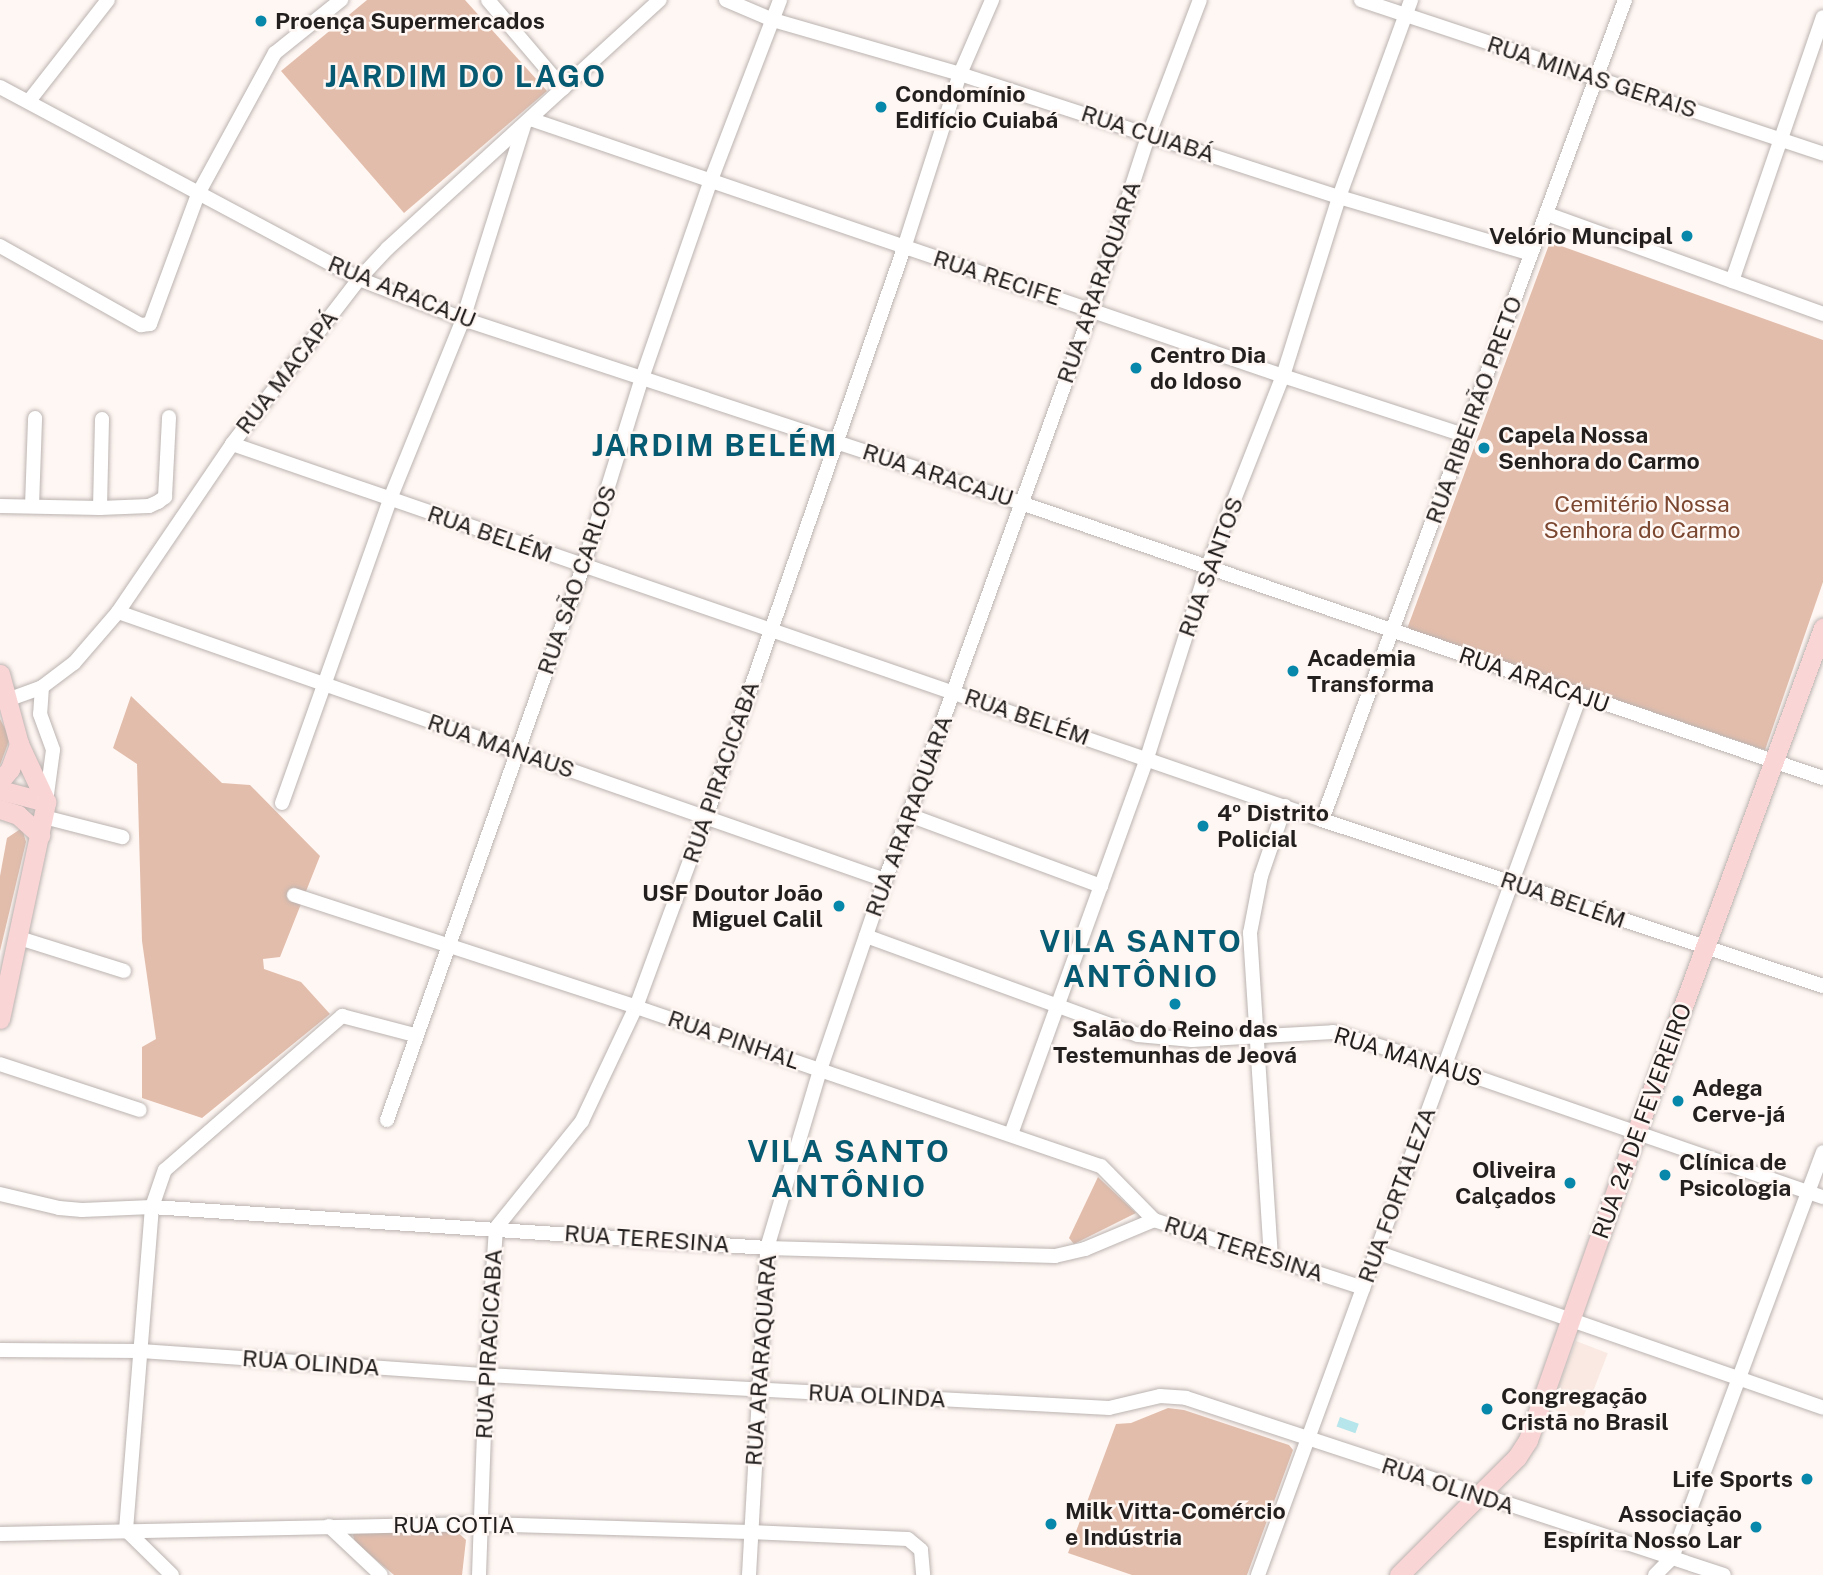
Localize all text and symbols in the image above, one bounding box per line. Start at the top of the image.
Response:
place label: Proença Supermercados [275,7,545,35]
marker: Proença Supermercados [253,13,269,29]
street label: RUA MINAS GERAIS [1484,30,1700,124]
district label: JARDIM DO LAGO [327,58,605,94]
place label: Condomínio Edifício Cuiabá [895,80,1058,134]
marker: Condomínio Edifício Cuiabá [873,99,889,115]
street label: RUA CUIABÁ [1078,99,1218,169]
street label: RUA ARARAQUARA [1051,177,1147,387]
place label: Velório Muncipal [1489,222,1673,250]
marker: Velório Muncipal [1679,228,1695,244]
street label: RUA RECIFE [930,244,1064,312]
street label: RUA ARACAJU [324,250,480,334]
street label: RUA RIBEIRÃO PRETO [1420,293,1528,527]
street label: RUA MACAPÁ [230,305,344,439]
place label: Centro Dia do Idoso [1150,341,1266,395]
marker: Centro Dia do Idoso [1128,360,1144,376]
place label: Capela Nossa Senhora do Carmo [1498,421,1700,475]
district label: JARDIM BELÉM [593,427,837,463]
street label: RUA ARACAJU [859,438,1017,512]
marker: Capela Nossa Senhora do Carmo [1476,440,1492,456]
street label: RUA SÃO CARLOS [532,482,622,678]
park label: Cemitério Nossa Senhora do Carmo [1543,490,1741,544]
street label: RUA SANTOS [1173,493,1249,641]
street label: RUA BELÉM [424,500,556,568]
street label: RUA ARACAJU [1455,641,1613,719]
place label: Academia Transforma [1307,644,1434,698]
marker: Academia Transforma [1285,663,1301,679]
street label: RUA PIRACICABA [677,677,765,867]
street label: RUA BELÉM [961,683,1093,751]
street label: RUA MANAUS [424,708,578,784]
street label: RUA ARARAQUARA [860,712,958,920]
place label: 4º Distrito Policial [1217,799,1329,853]
marker: 4º Distrito Policial [1195,818,1211,834]
street label: RUA BELÉM [1497,866,1629,934]
place label: USF Doutor João Miguel Calil [642,879,823,933]
marker: USF Doutor João Miguel Calil [829,896,849,916]
district label: VILA SANTO ANTÔNIO [1041,923,1241,993]
marker: Salão do Reino das Testemunhas de Jeová [1167,996,1183,1012]
street label: RUA 24 DE FEVEREIRO [1587,1000,1697,1242]
street label: RUA PINHAL [664,1004,804,1076]
place label: Salão do Reino das Testemunhas de Jeová [1053,1015,1297,1069]
street label: RUA MANAUS [1331,1021,1485,1093]
place label: Adega Cerve-já [1692,1074,1785,1128]
marker: Adega Cerve-já [1670,1093,1686,1109]
street label: RUA FORTALEZA [1352,1103,1442,1287]
district label: VILA SANTO ANTÔNIO [749,1133,949,1204]
place label: Clínica de Psicologia [1679,1148,1791,1202]
place label: Oliveira Calçados [1455,1156,1556,1210]
marker: Clínica de Psicologia [1657,1167,1673,1183]
marker: Oliveira Calçados [1562,1175,1578,1191]
street label: RUA TERESINA [1161,1210,1327,1288]
street label: RUA TERESINA [563,1219,731,1259]
street label: RUA PIRACICABA [470,1248,508,1440]
street label: RUA ARARAQUARA [740,1253,782,1467]
street label: RUA OLINDA [241,1344,381,1382]
street label: RUA OLINDA [807,1379,947,1413]
place label: Congregação Cristã no Brasil [1501,1382,1669,1436]
marker: Congregação Cristã no Brasil [1479,1401,1495,1417]
street label: RUA OLINDA [1378,1452,1518,1520]
place label: Life Sports [1672,1465,1793,1493]
marker: Life Sports [1799,1471,1815,1487]
place label: Milk Vitta-Comércio e Indústria [1065,1497,1286,1551]
place label: Associação Espírita Nosso Lar [1543,1500,1742,1554]
street label: RUA COTIA [393,1511,515,1539]
marker: Milk Vitta-Comércio e Indústria [1043,1516,1059,1532]
marker: Associação Espírita Nosso Lar [1748,1519,1764,1535]

